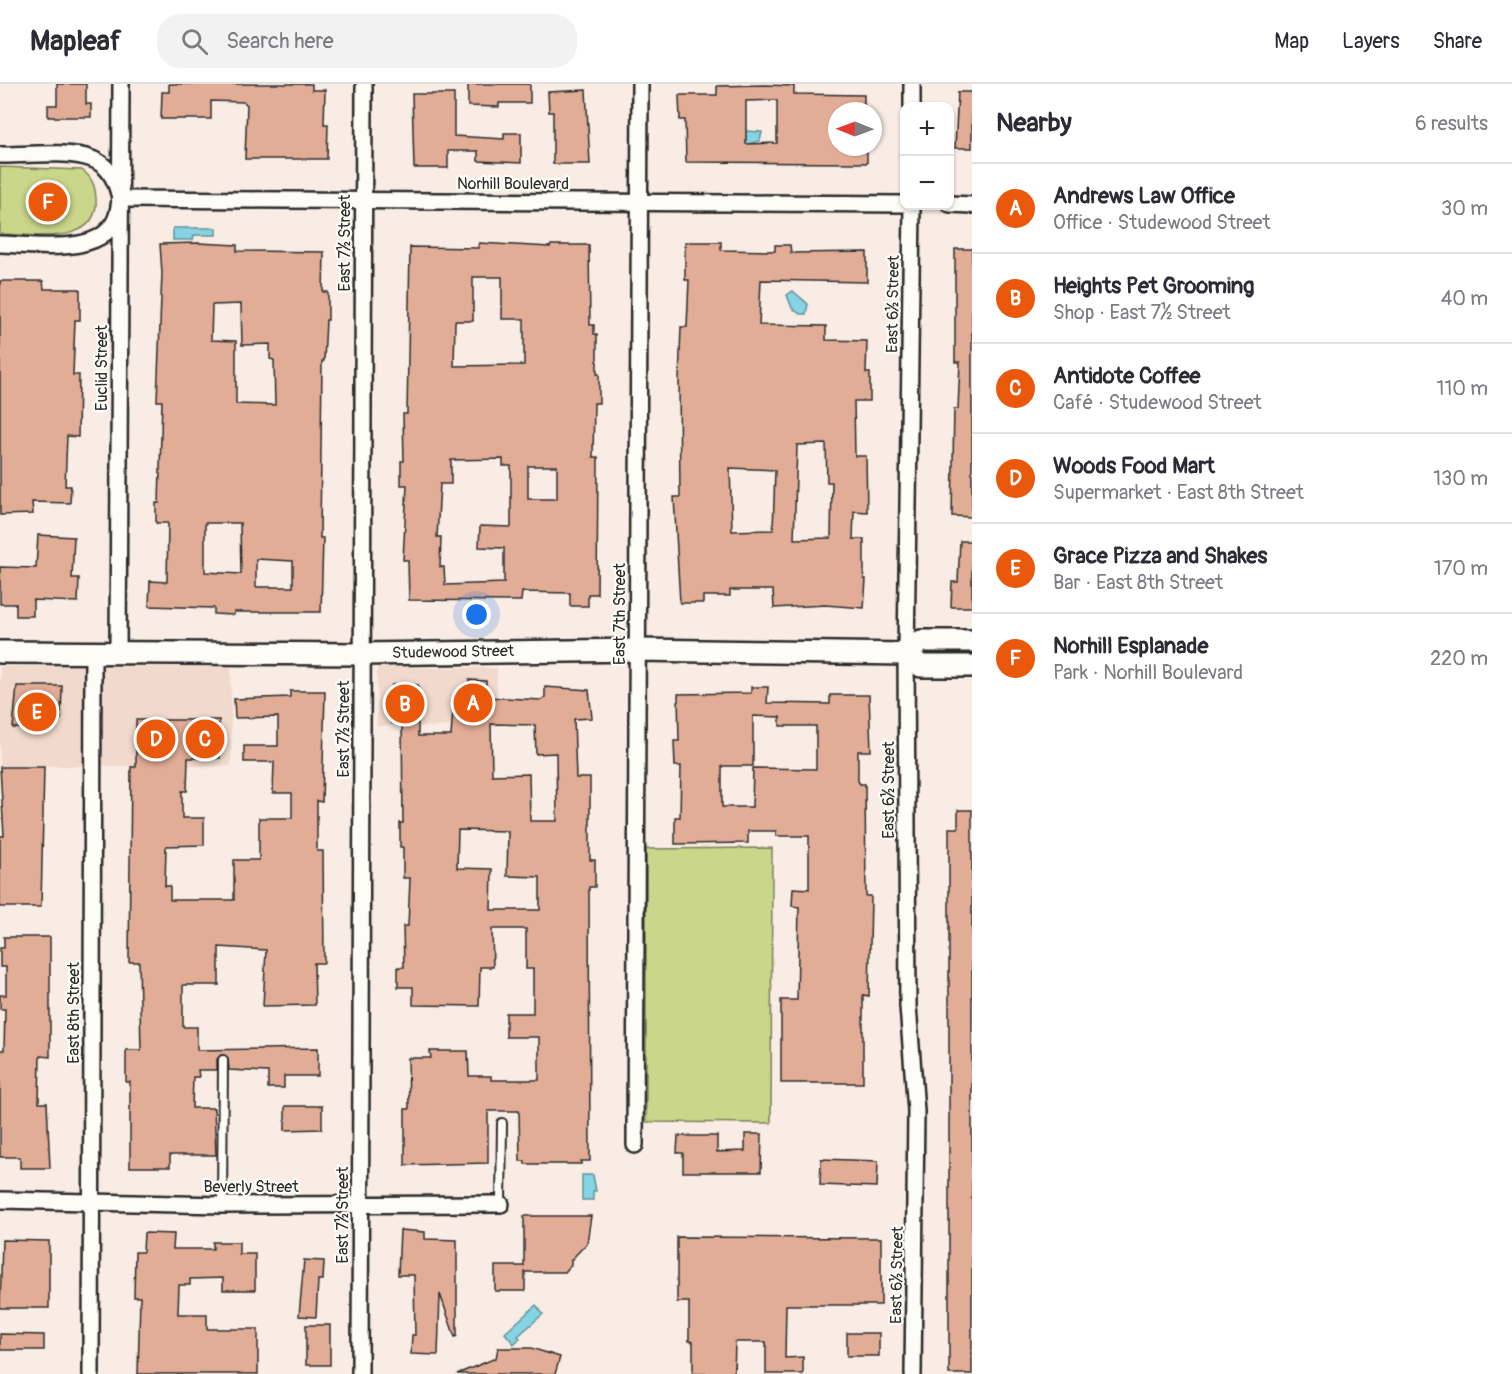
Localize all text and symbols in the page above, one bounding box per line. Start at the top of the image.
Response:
search box [157,14,577,68]
text: Mapleaf [30,24,121,59]
icon: search [178,25,211,58]
text: Search here [226,27,334,55]
text: Map [1274,28,1309,55]
text: Layers [1342,28,1400,55]
text: Share [1433,28,1482,55]
north arrow [828,102,882,156]
map controls [900,102,954,210]
button: + [900,102,954,156]
text: Nearby [996,107,1072,139]
text: 6 results [1415,111,1488,136]
button: − [900,156,954,210]
street label: Norhill Boulevard [457,174,569,194]
pin: F [28,180,68,224]
text: Andrews Law Office [1053,182,1235,210]
street label: East 7½ Street [335,194,355,291]
text: A [1009,196,1022,221]
text: 30 m [1441,196,1488,221]
text: Office · Studewood Street [1053,210,1271,235]
street label: East 6½ Street [882,254,904,353]
text: Heights Pet Grooming [1053,272,1254,300]
text: B [1010,286,1021,311]
text: 40 m [1441,286,1488,311]
text: Shop · East 7½ Street [1053,300,1231,325]
street label: Euclid Street [92,325,112,411]
text: Antidote Coffee [1053,362,1200,390]
text: C [1009,376,1022,401]
text: 110 m [1437,376,1488,401]
text: Café · Studewood Street [1053,390,1262,415]
text: Woods Food Mart [1053,452,1215,480]
text: D [1009,466,1022,491]
text: 130 m [1433,466,1488,491]
text: Supermarket · East 8th Street [1053,480,1304,505]
text: Grace Pizza and Shakes [1053,542,1267,570]
text: E [1010,556,1021,581]
text: 170 m [1434,556,1488,581]
street label: East 7th Street [610,562,630,665]
text: Bar · East 8th Street [1053,570,1223,595]
your location [462,600,491,629]
text: Norhill Esplanade [1053,632,1208,660]
street label: Studewood Street [392,641,515,663]
text: F [1009,646,1022,671]
text: 220 m [1430,646,1488,671]
text: Park · Norhill Boulevard [1053,660,1243,685]
street label: East 7½ Street [334,680,354,777]
pin: A [454,680,492,726]
pin: B [386,682,424,726]
pin: E [18,690,57,734]
pin: D [136,716,176,762]
pin: C [186,716,224,762]
street label: East 6½ Street [879,741,899,839]
street label: East 8th Street [64,962,84,1064]
street label: East 7½ Street [333,1166,353,1263]
street label: Beverly Street [203,1177,299,1197]
street label: East 6½ Street [886,1225,908,1324]

